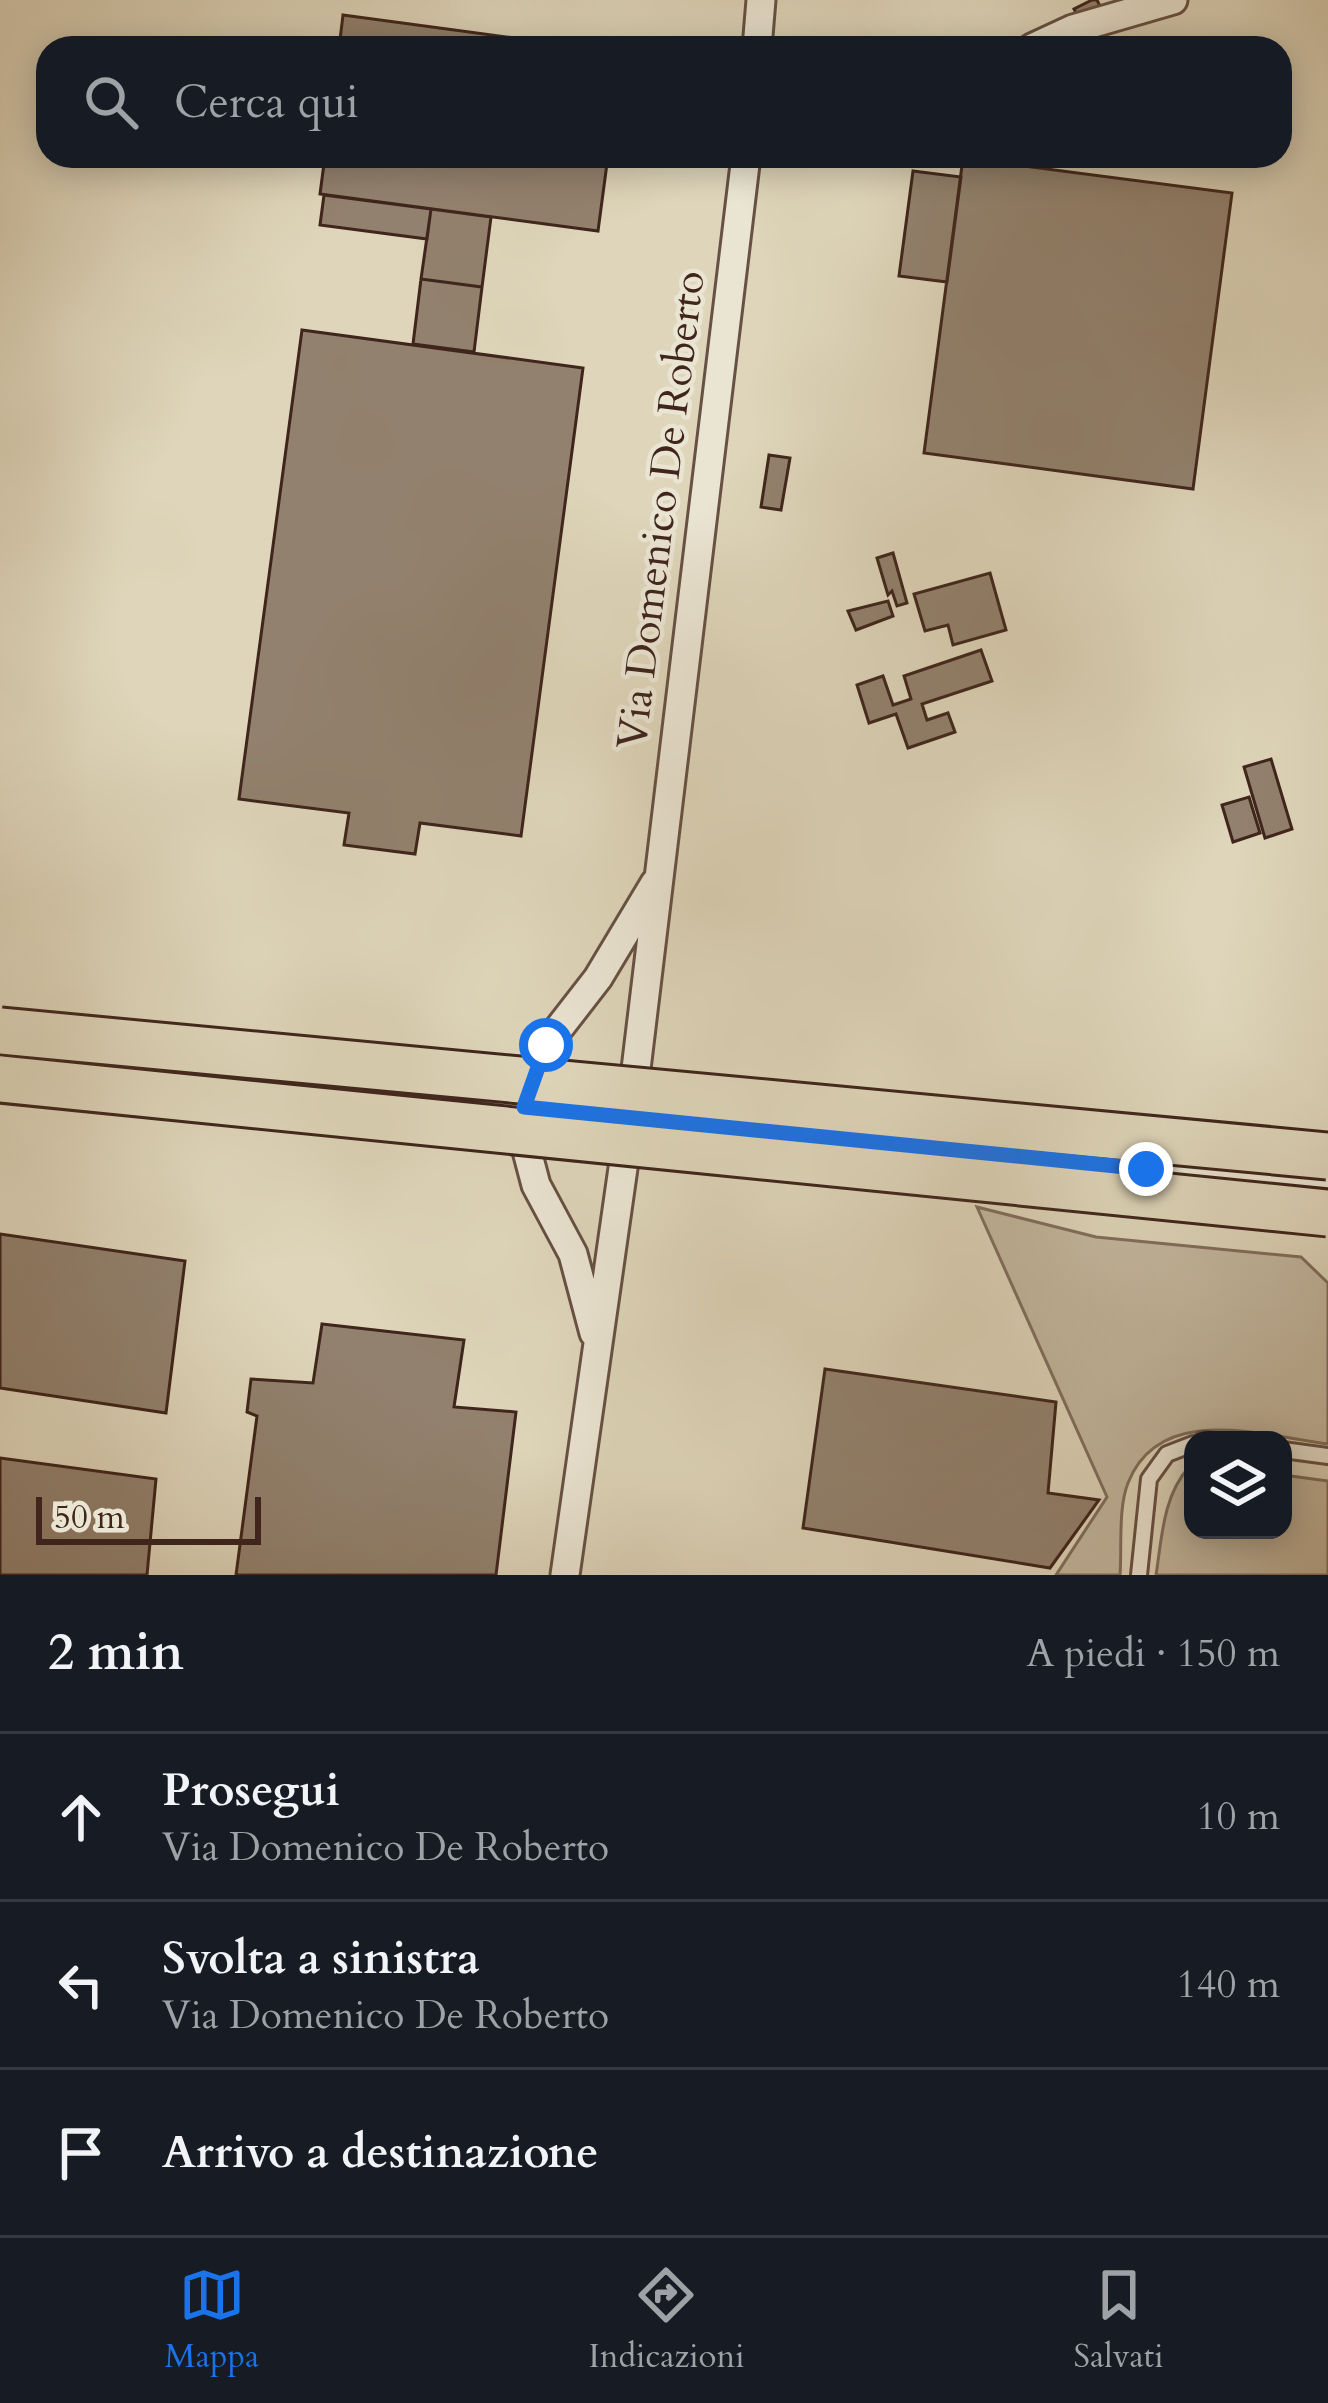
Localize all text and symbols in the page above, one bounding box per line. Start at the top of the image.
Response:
search box [36,36,1292,168]
icon: search [78,69,144,135]
text: Cerca qui [174,72,359,133]
street label: Via Domenico De Roberto [603,268,719,752]
route start [519,1018,573,1072]
route end [1119,1142,1173,1196]
map controls [1184,1431,1292,1539]
button: layers [1184,1431,1292,1539]
scale bar [36,1491,261,1544]
text: 50 m [54,1495,125,1540]
text: 2 min [48,1618,184,1688]
text: A piedi · 150 m [1026,1627,1280,1680]
text: Prosegui [162,1760,340,1821]
icon: ahead [48,1784,114,1850]
text: 10 m [1197,1790,1280,1843]
text: Via Domenico De Roberto [162,1821,609,1874]
text: Svolta a sinistra [162,1928,480,1989]
icon: left [48,1952,114,2018]
text: 140 m [1177,1958,1280,2011]
text: Via Domenico De Roberto [162,1989,609,2042]
icon: arrive [48,2120,114,2186]
text: Arrivo a destinazione [162,2122,599,2183]
tab: Mappa [165,2262,259,2379]
tab: Indicazioni [588,2262,744,2379]
tab: Salvati [1074,2262,1163,2379]

